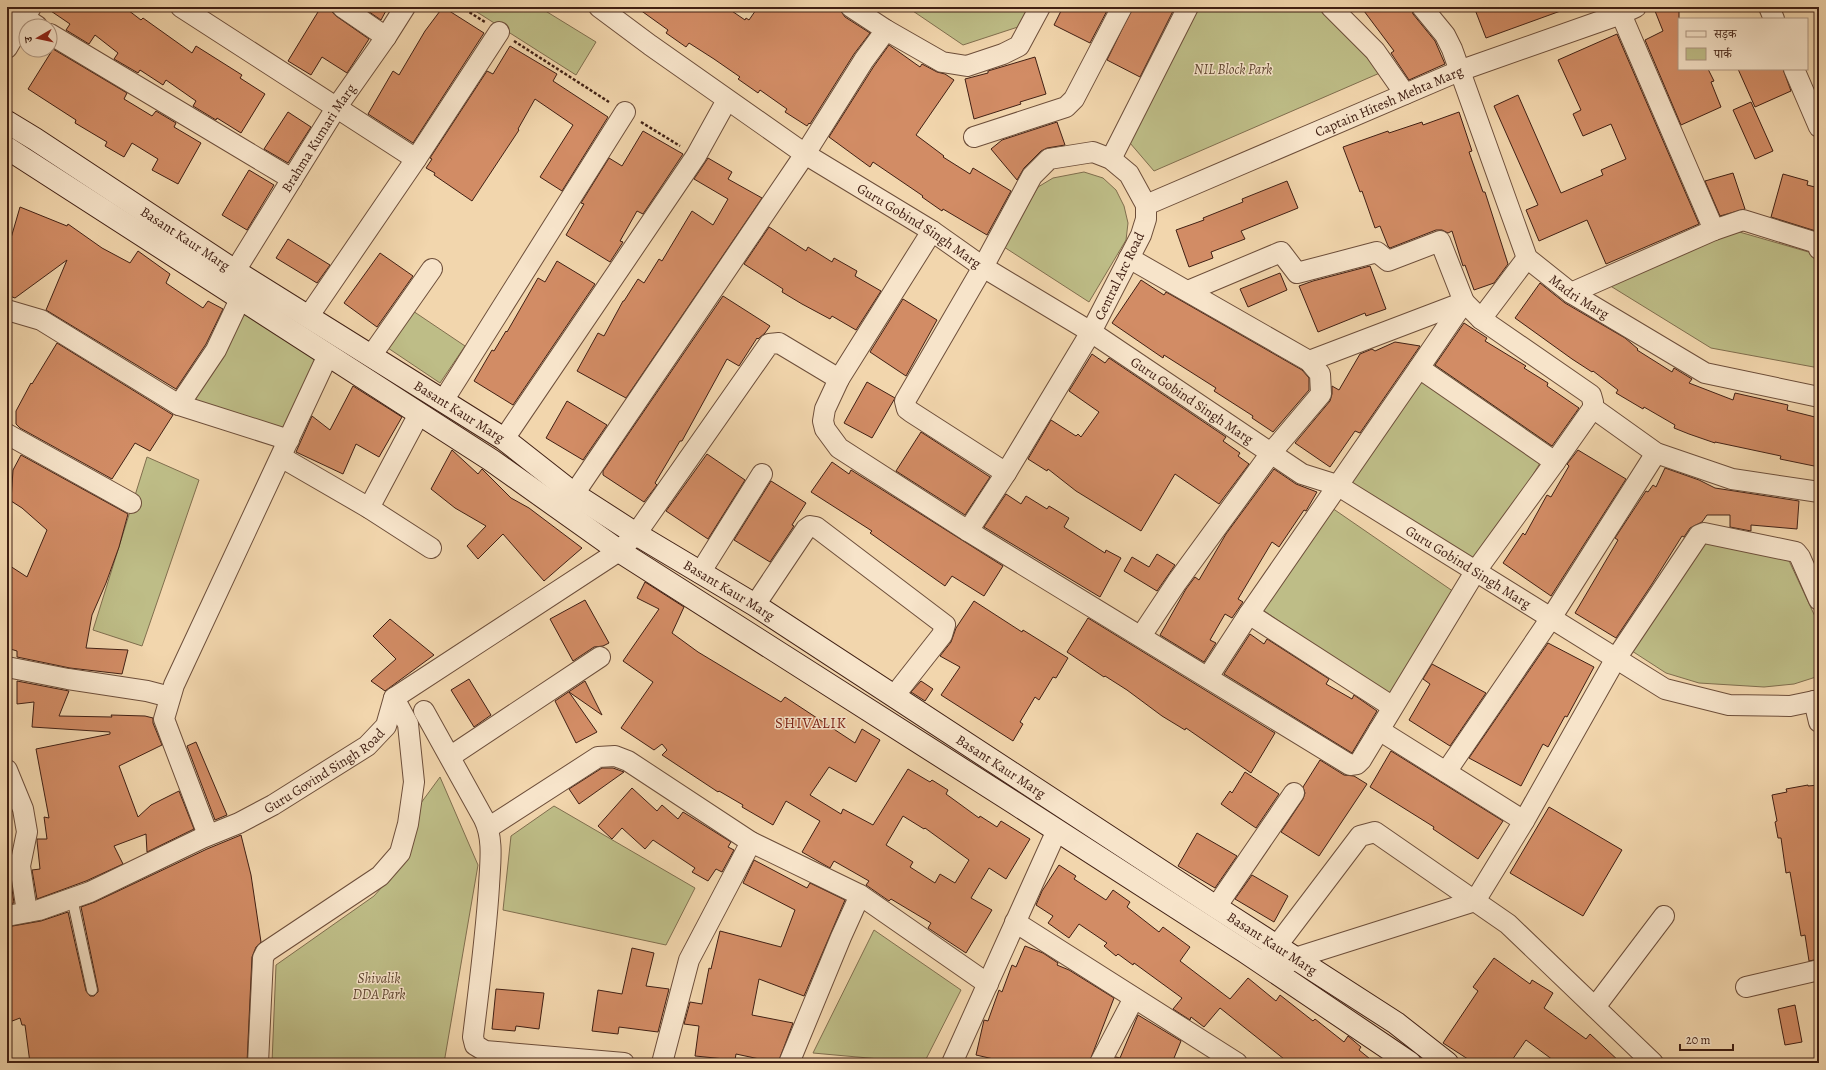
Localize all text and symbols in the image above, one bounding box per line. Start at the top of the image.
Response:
north arrow [18,18,58,58]
legend [1678,18,1808,70]
text: सड़क [1713,26,1738,42]
text: उ [21,34,37,44]
text: पार्क [1713,46,1733,62]
park label: NIL Block Park [1194,60,1272,79]
street label: Captain Hitesh Mehta Marg [1312,61,1466,142]
street label: Brahma Kumari Marg [277,80,360,196]
street label: Guru Gobind Singh Marg [853,179,985,273]
street label: Basant Kaur Marg [137,202,234,275]
street label: Central Arc Road [1090,229,1149,324]
street label: Madri Marg [1545,270,1613,324]
street label: Guru Gobind Singh Marg [1127,352,1257,449]
street label: Basant Kaur Marg [410,376,508,447]
street label: Guru Gobind Singh Marg [1402,521,1535,613]
street label: Basant Kaur Marg [680,555,778,625]
district label: SHIVALIK [775,713,847,733]
street label: Guru Govind Singh Road [261,724,389,818]
street label: Basant Kaur Marg [952,730,1049,803]
street label: Basant Kaur Marg [1223,908,1321,980]
park label: Shivalik DDA Park [352,969,406,1004]
scale bar [1680,1026,1733,1052]
text: 20 m [1686,1032,1710,1048]

